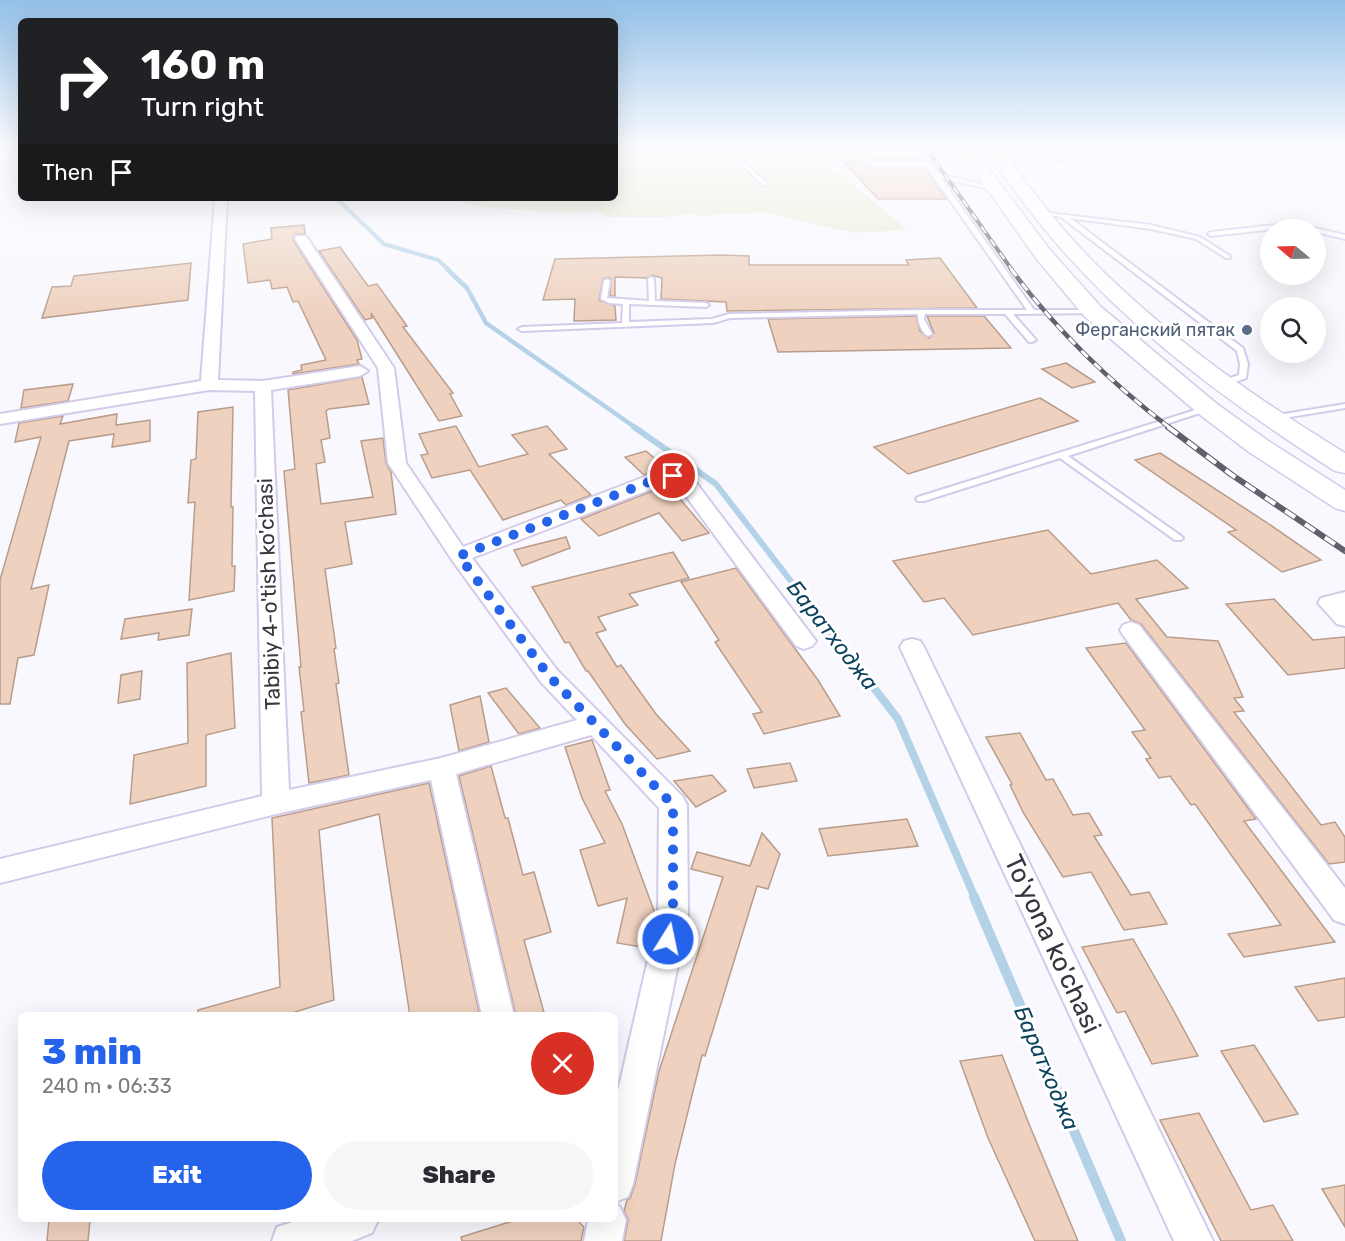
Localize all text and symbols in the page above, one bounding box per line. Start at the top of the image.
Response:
text: 160 m [141,40,265,90]
icon: right [42,42,120,120]
text: Turn right [141,91,264,123]
icon: arrive [105,156,138,189]
text: Then [42,159,93,186]
north arrow [1260,219,1326,285]
map controls [1260,219,1326,363]
button: search [1260,297,1326,363]
place label: Ферганский пятак [1075,319,1235,341]
marker: Ферганский пятак [1240,323,1254,337]
pin [647,450,698,501]
icon: arrive [656,459,689,492]
street label: Tabibiy 4-o'tish ko'chasi [252,478,285,710]
water label: Баратходжа [781,575,884,696]
street label: To'yona ko'chasi [998,850,1108,1038]
position arrow [636,907,700,971]
water label: Баратходжа [1008,1002,1085,1134]
text: 3 min [42,1030,142,1073]
button: close [531,1032,594,1095]
text: 240 m · 06:33 [42,1074,172,1098]
button: Exit [42,1141,312,1210]
button: Share [324,1141,594,1210]

